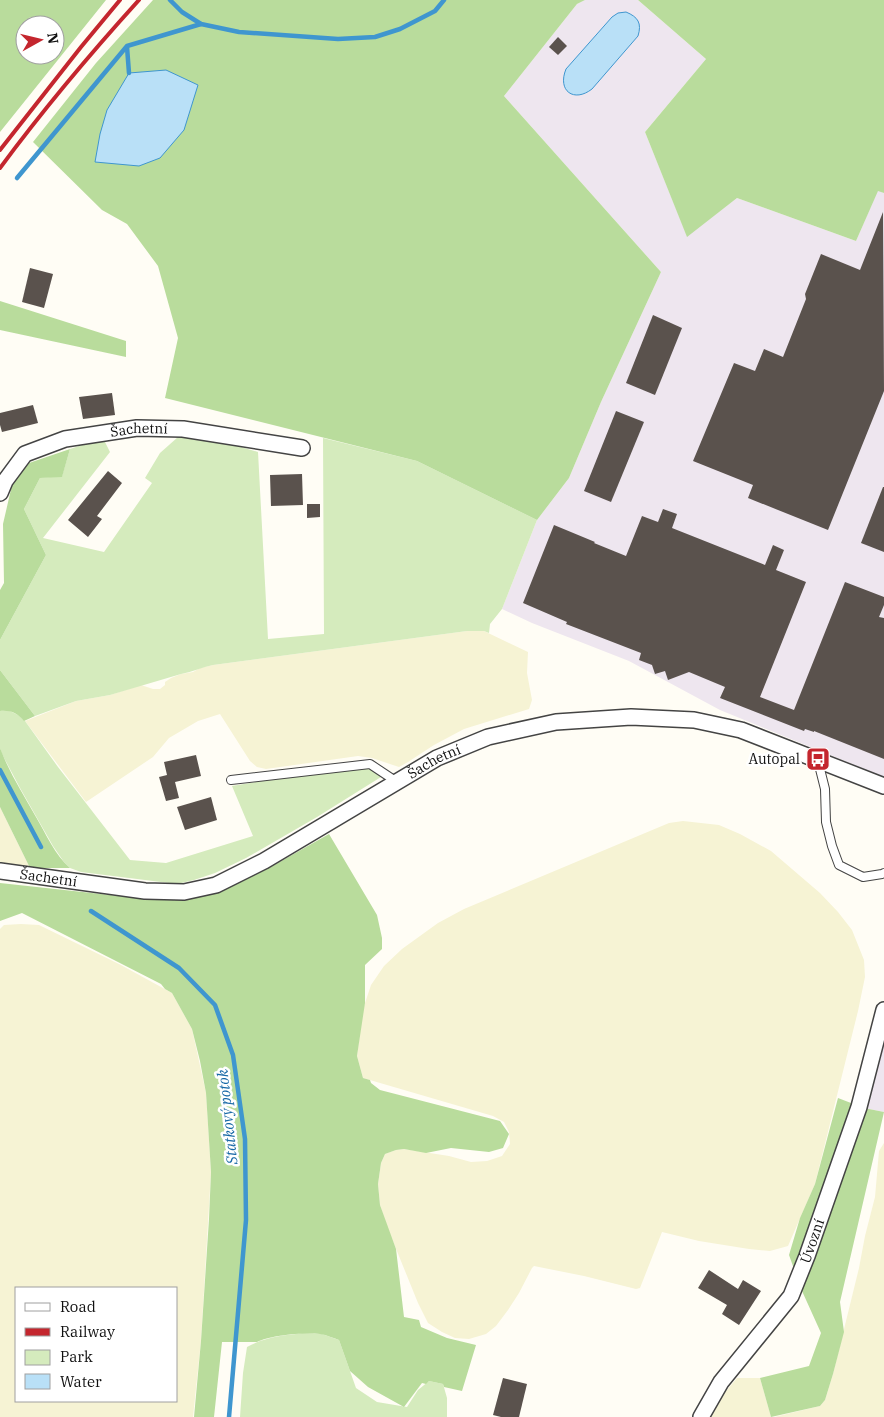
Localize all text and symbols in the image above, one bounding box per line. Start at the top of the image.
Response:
north arrow [15,15,65,65]
text: N [43,31,63,45]
street label: Šachetní [109,419,168,441]
street label: Šachetní [404,740,463,783]
bus stop icon: Autopal [805,746,831,772]
place label: Autopal [749,750,800,768]
street label: Šachetní [19,864,78,891]
water label: Statkový potok [213,1068,242,1166]
street label: Úvozní [795,1217,828,1266]
legend [15,1287,178,1402]
text: Road [60,1297,96,1316]
text: Railway [60,1322,115,1341]
text: Park [60,1347,93,1366]
text: Water [60,1372,102,1391]

